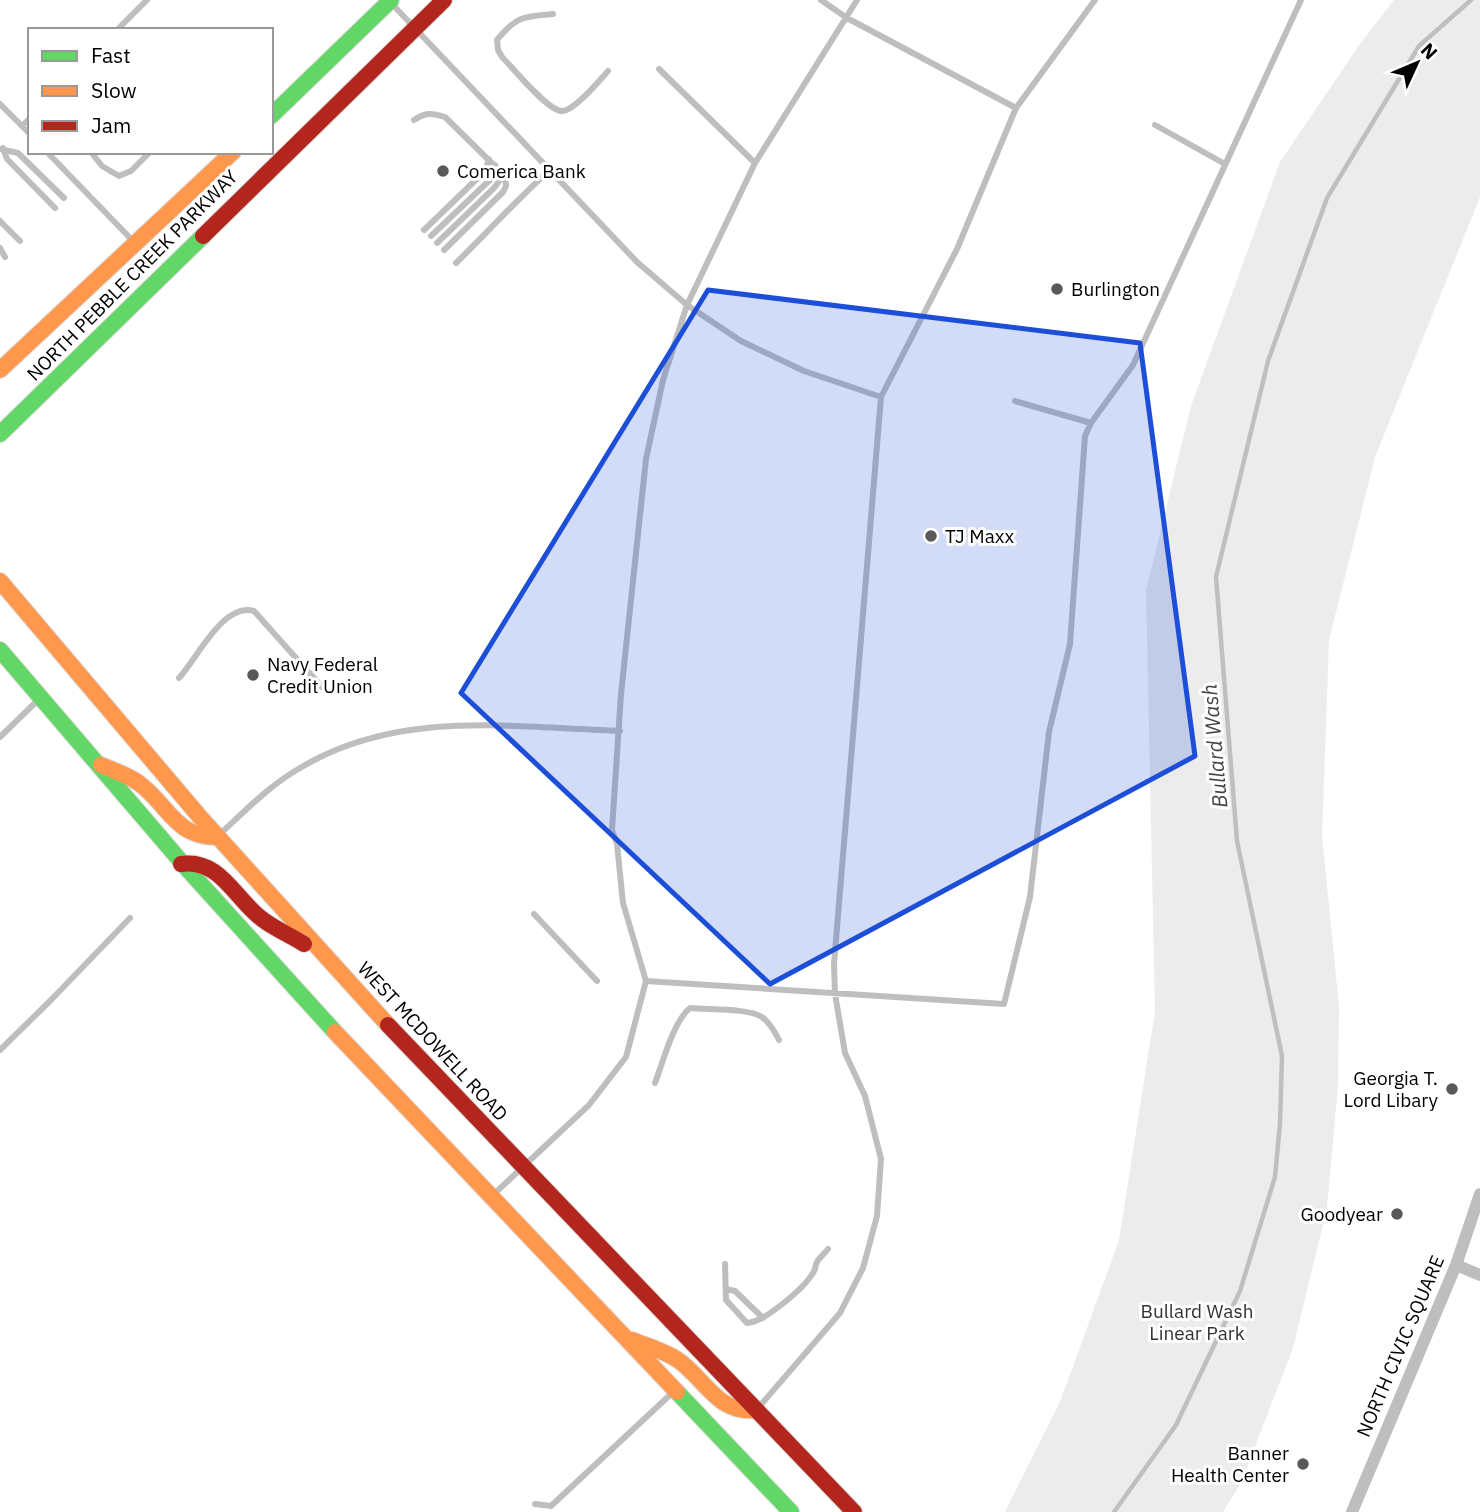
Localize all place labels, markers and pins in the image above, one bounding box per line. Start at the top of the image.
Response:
place label: Comerica Bank [457,159,586,183]
marker: Comerica Bank [435,163,451,179]
place label: Burlington [1071,277,1160,301]
marker: Burlington [1049,281,1065,297]
place label: TJ Maxx [945,524,1014,548]
marker: TJ Maxx [923,528,939,544]
place label: Navy Federal Credit Union [267,652,378,698]
marker: Navy Federal Credit Union [245,667,261,683]
place label: Georgia T. Lord Libary [1344,1066,1439,1112]
marker: Georgia T. Lord Libary [1444,1081,1460,1097]
place label: Goodyear [1301,1202,1383,1226]
marker: Goodyear [1389,1206,1405,1222]
place label: Banner Health Center [1171,1441,1289,1487]
marker: Banner Health Center [1295,1456,1311,1472]

